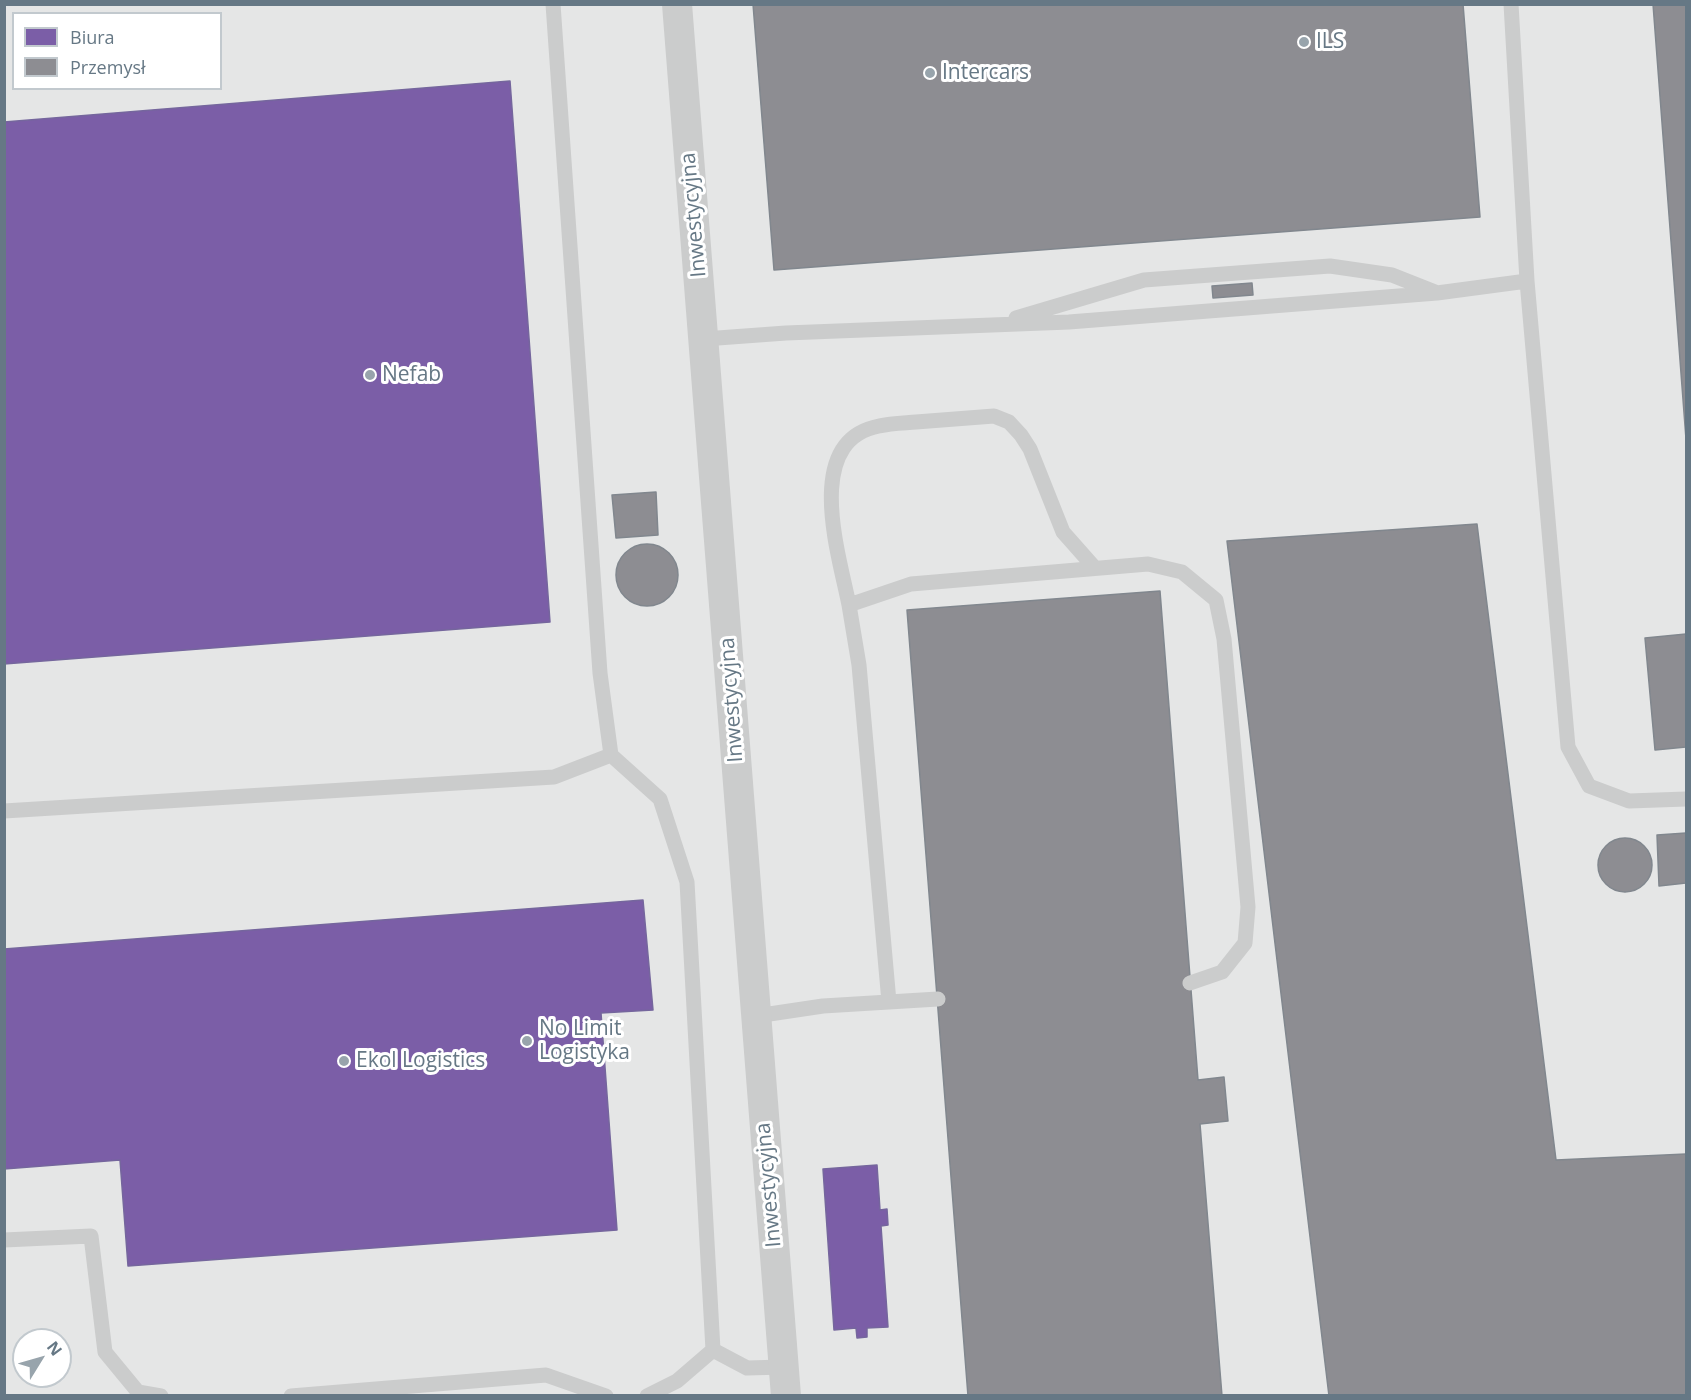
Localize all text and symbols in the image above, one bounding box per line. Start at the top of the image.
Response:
legend [12,12,222,90]
text: Biura [70,25,115,49]
place label: ILS [1316,29,1344,55]
marker: ILS [1297,35,1311,49]
text: Przemysł [70,55,146,79]
place label: Intercars [942,60,1029,86]
marker: Intercars [923,66,937,80]
street label: Inwestycyjna [676,152,712,278]
place label: Nefab [382,362,441,388]
marker: Nefab [363,368,377,382]
street label: Inwestycyjna [715,637,749,763]
place label: No Limit Logistyka [539,1016,630,1066]
marker: No Limit Logistyka [520,1034,534,1048]
place label: Ekol Logistics [356,1048,485,1074]
marker: Ekol Logistics [337,1054,351,1068]
street label: Inwestycyjna [751,1122,787,1248]
north arrow [12,1328,72,1388]
text: N [42,1337,67,1360]

